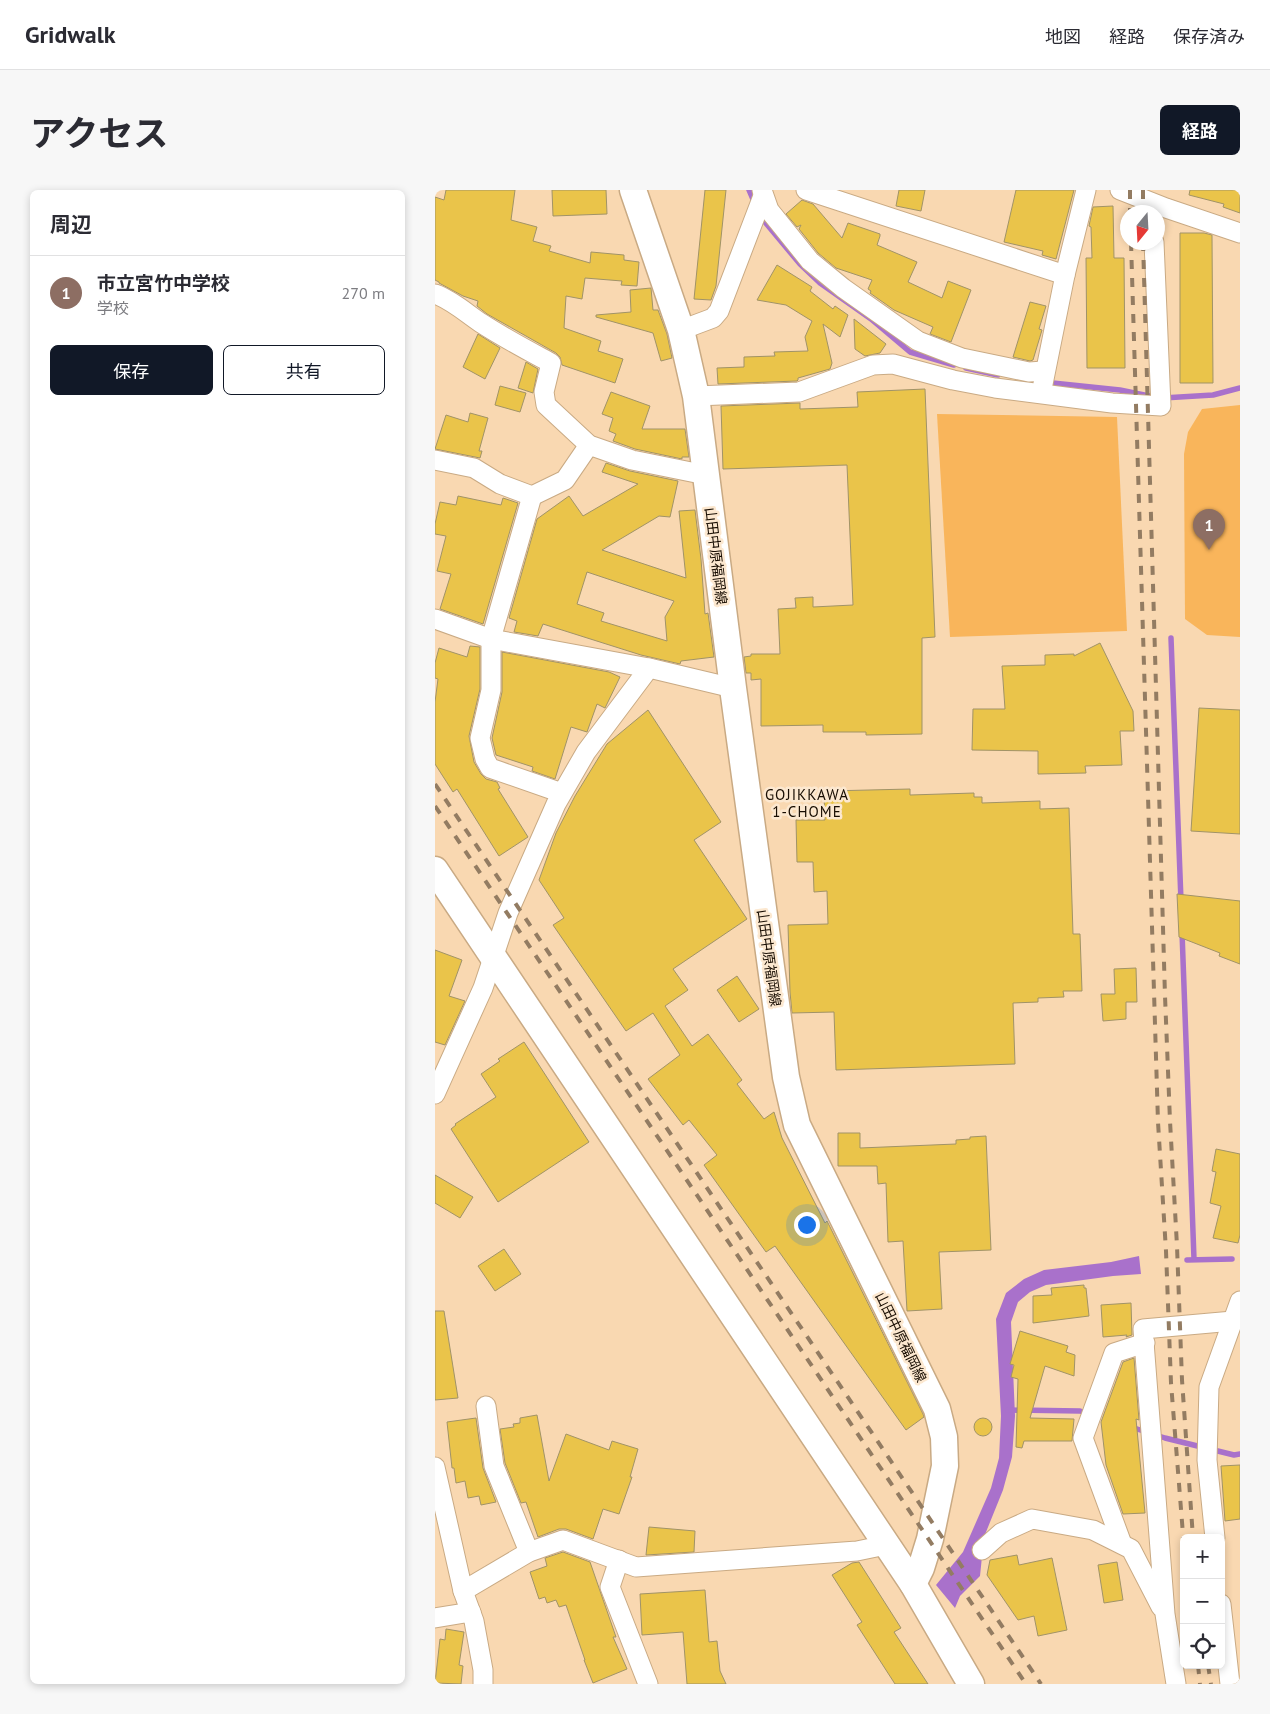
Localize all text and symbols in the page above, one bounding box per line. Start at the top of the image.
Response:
text: Gridwalk [25,19,115,50]
text: 地図 [1045,25,1081,48]
text: 経路 [1109,25,1145,48]
text: 保存済み [1173,25,1245,48]
button: 経路 [1160,105,1240,155]
text: アクセス [30,110,168,156]
north arrow [1120,205,1165,250]
text: 周辺 [50,211,92,238]
text: 市立宮竹中学校 [97,271,230,295]
text: 1 [61,283,71,303]
text: 270 m [342,283,385,303]
text: 学校 [97,298,129,318]
button: 保存 [50,345,213,395]
button: 共有 [223,345,385,395]
street label: 山田中原福岡線 [701,506,731,606]
pin: 1 [1193,509,1225,550]
district label: GOJIKKAWA 1-CHOME [765,785,849,821]
street label: 山田中原福岡線 [753,908,785,1008]
your location [794,1212,820,1238]
street label: 山田中原福岡線 [871,1289,931,1385]
map controls [1180,1534,1225,1669]
button: + [1180,1534,1225,1579]
button: − [1180,1579,1225,1624]
button: locate [1180,1624,1225,1669]

